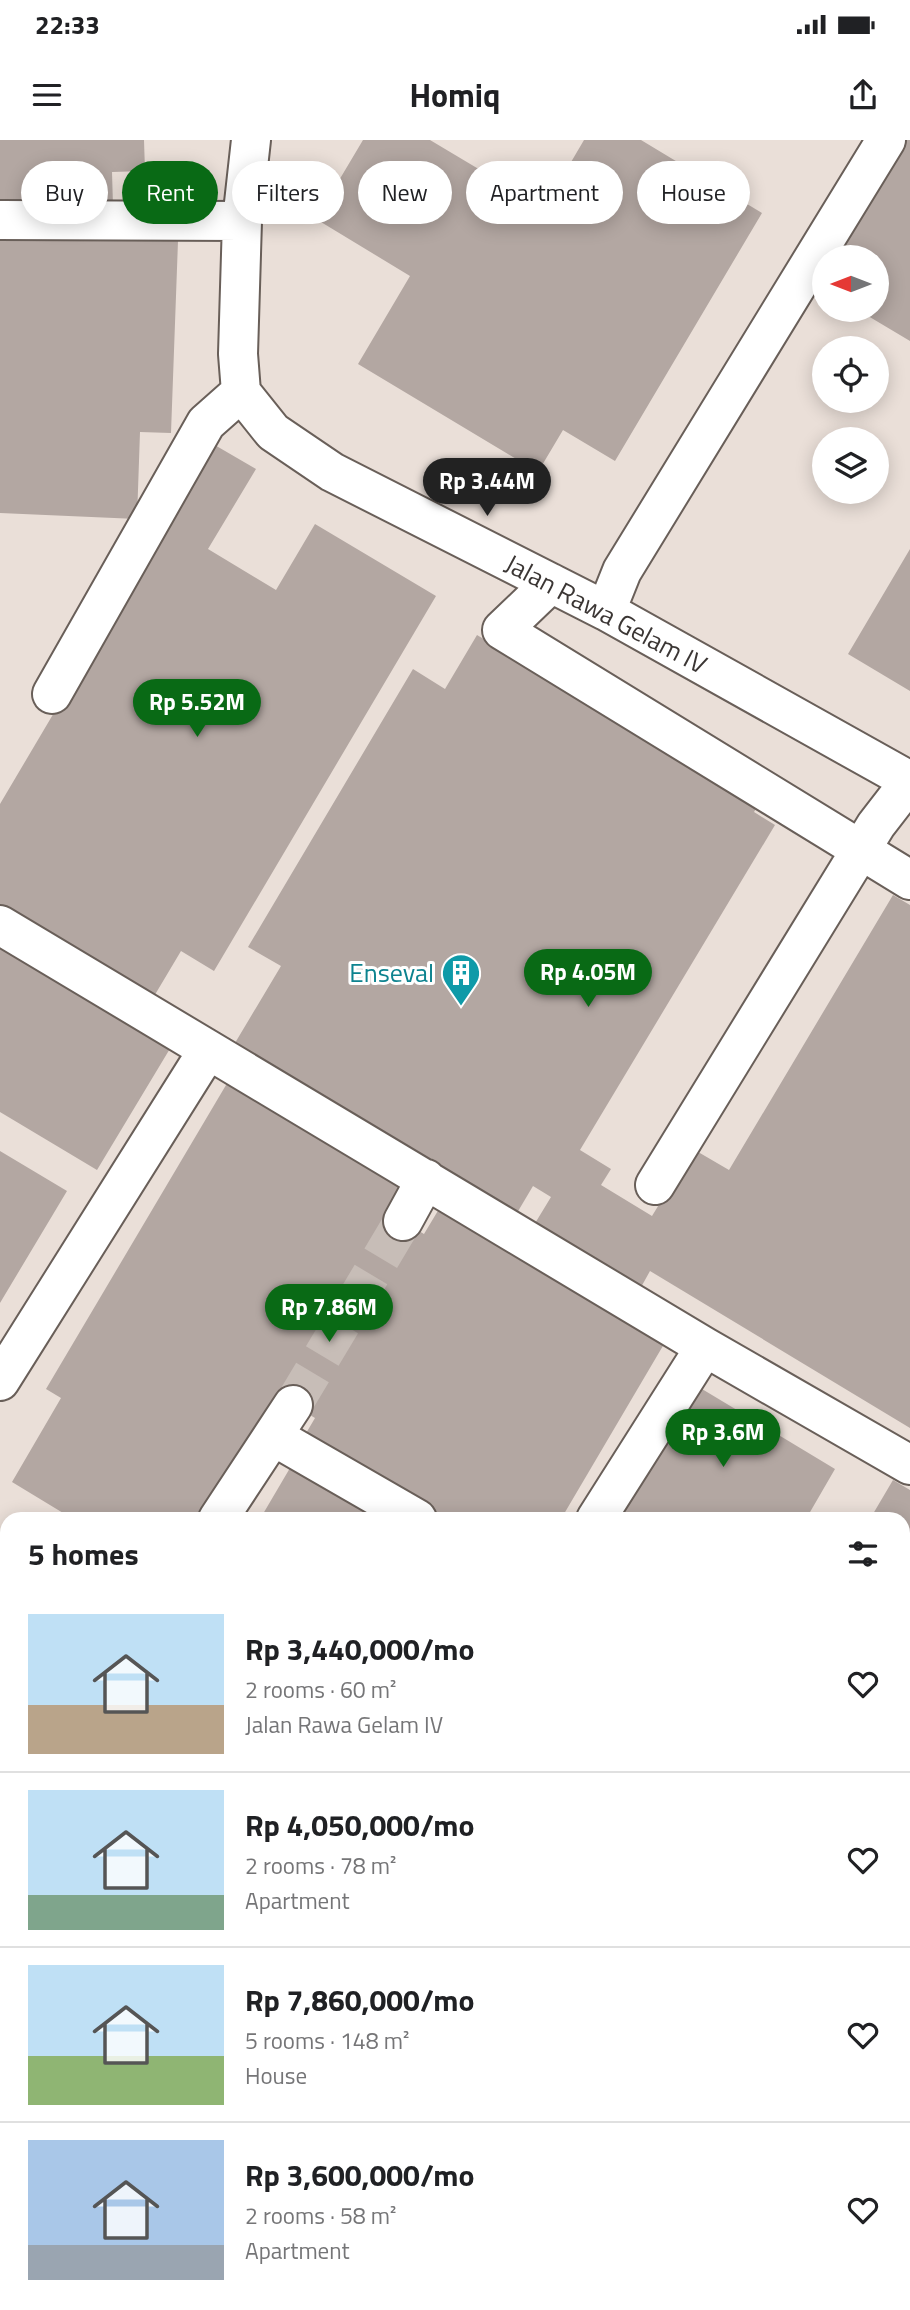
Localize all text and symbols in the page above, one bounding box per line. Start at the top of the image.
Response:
text: 22:33 [35,5,100,44]
text: Homiq [410,71,500,119]
icon: menu [28,76,66,114]
icon: share [844,76,882,114]
chip: Buy [21,161,108,224]
chip: Rent [122,161,218,224]
chip: Filters [232,161,344,224]
chip: New [358,161,452,224]
chip: Apartment [466,161,623,224]
chip: House [637,161,750,224]
north arrow [812,245,889,322]
map controls [812,245,889,504]
button: locate [812,336,889,413]
button: layers [812,427,889,504]
pin: Rp 3.44M [415,458,559,518]
text: Rp 3.44M [439,463,535,498]
street label: Jalan Rawa Gelam IV [498,544,714,683]
pin: Rp 5.52M [125,680,269,739]
text: Rp 5.52M [149,684,245,719]
pin: Rp 4.05M [516,950,660,1009]
building icon: Enseval [440,952,482,1007]
place label: Enseval [349,953,434,992]
text: Rp 4.05M [540,954,636,989]
pin: Rp 7.86M [257,1284,401,1344]
text: Rp 7.86M [281,1289,377,1324]
pin: Rp 3.6M [658,1410,788,1469]
text: Rp 3.6M [681,1414,765,1449]
text: 5 homes [28,1531,139,1577]
icon: filters [844,1535,882,1573]
text: Rp 3,440,000/mo [245,1626,474,1672]
icon: home [84,1642,168,1726]
icon: heart [844,1665,882,1703]
text: 2 rooms · 60 m² [245,1672,396,1707]
text: Jalan Rawa Gelam IV [245,1707,443,1742]
text: Rp 4,050,000/mo [245,1802,474,1848]
icon: home [84,1818,168,1902]
icon: heart [844,1841,882,1879]
text: 2 rooms · 78 m² [245,1848,396,1883]
text: Apartment [245,1883,350,1918]
text: Rp 7,860,000/mo [245,1977,474,2023]
icon: home [84,1993,168,2077]
icon: heart [844,2016,882,2054]
text: 5 rooms · 148 m² [245,2023,409,2058]
text: House [245,2058,307,2093]
text: Rp 3,600,000/mo [245,2152,474,2198]
icon: home [84,2168,168,2252]
icon: heart [844,2191,882,2229]
text: 2 rooms · 58 m² [245,2198,396,2233]
text: Apartment [245,2233,350,2268]

